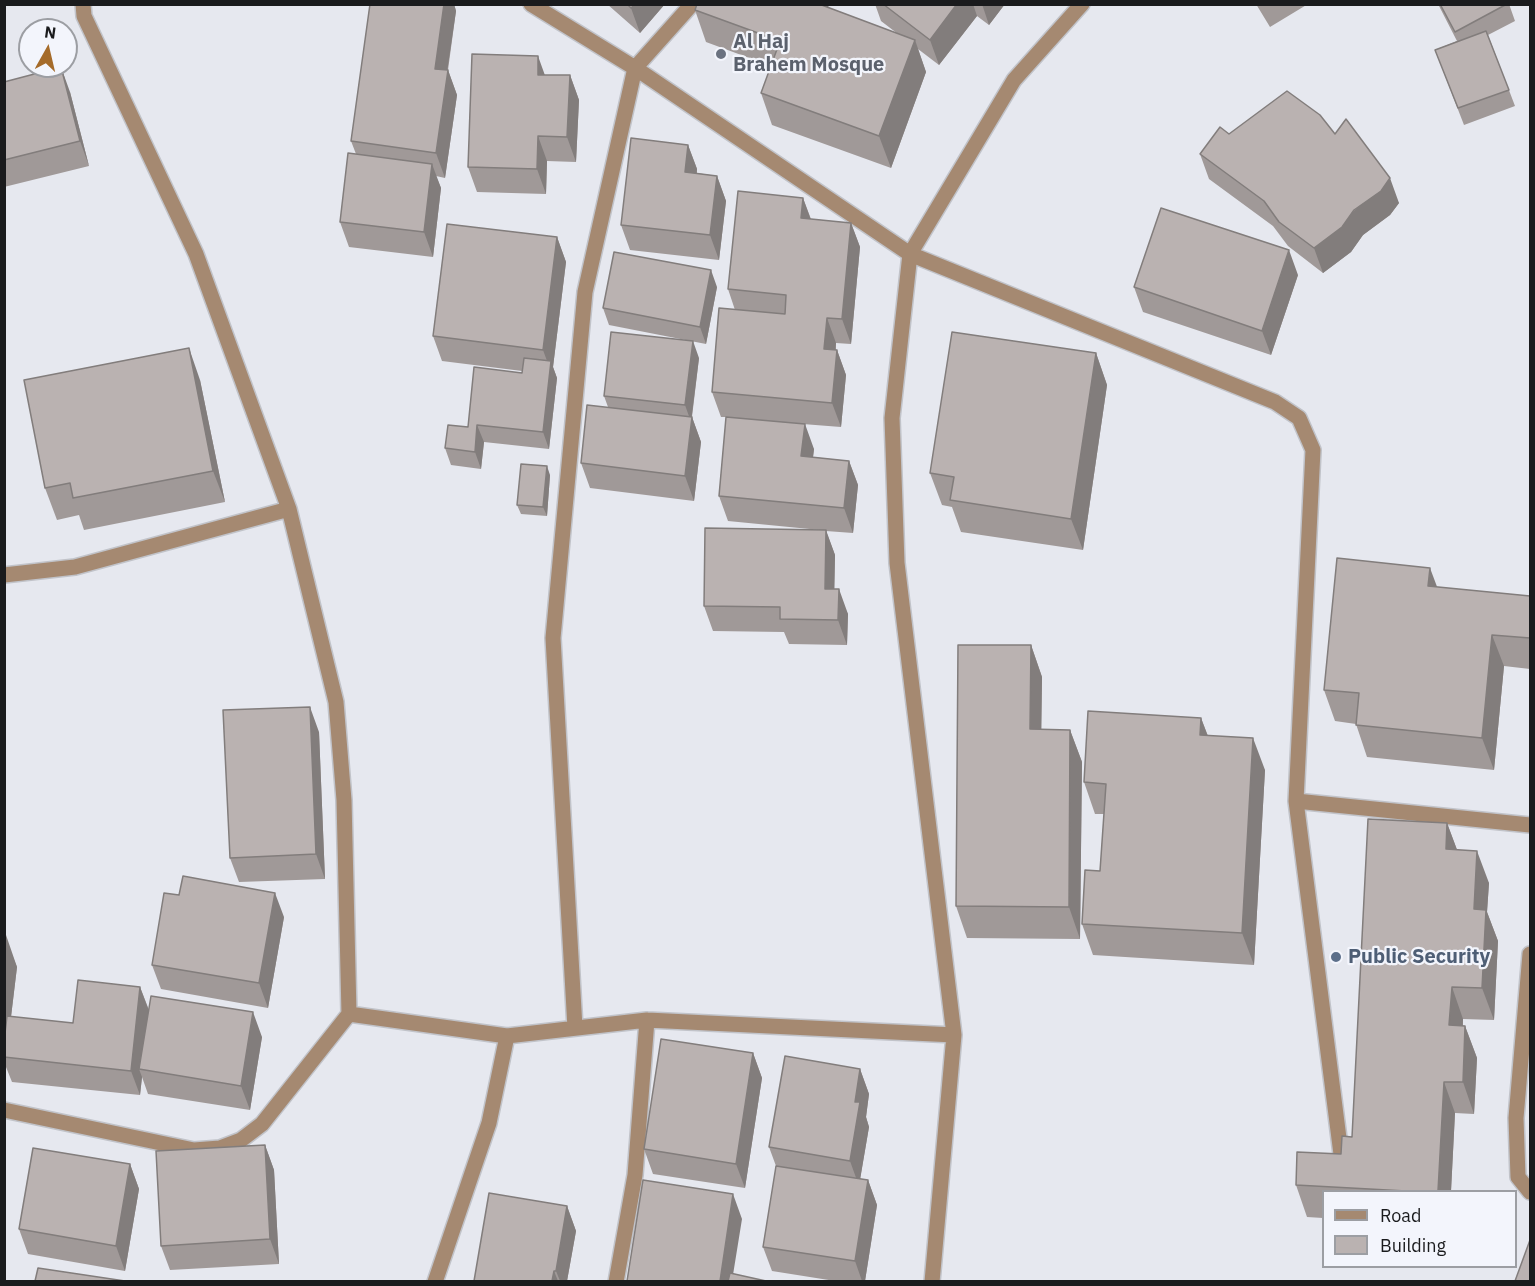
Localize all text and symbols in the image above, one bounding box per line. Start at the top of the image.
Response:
north arrow [18,18,78,78]
text: N [43,21,57,43]
place label: Al Haj Brahem Mosque [733,30,884,77]
marker: Al Haj Brahem Mosque [714,47,728,61]
place label: Public Security [1348,945,1490,969]
marker: Public Security [1329,950,1343,964]
legend [1322,1190,1517,1268]
text: Road [1380,1204,1421,1227]
text: Building [1380,1234,1446,1257]

